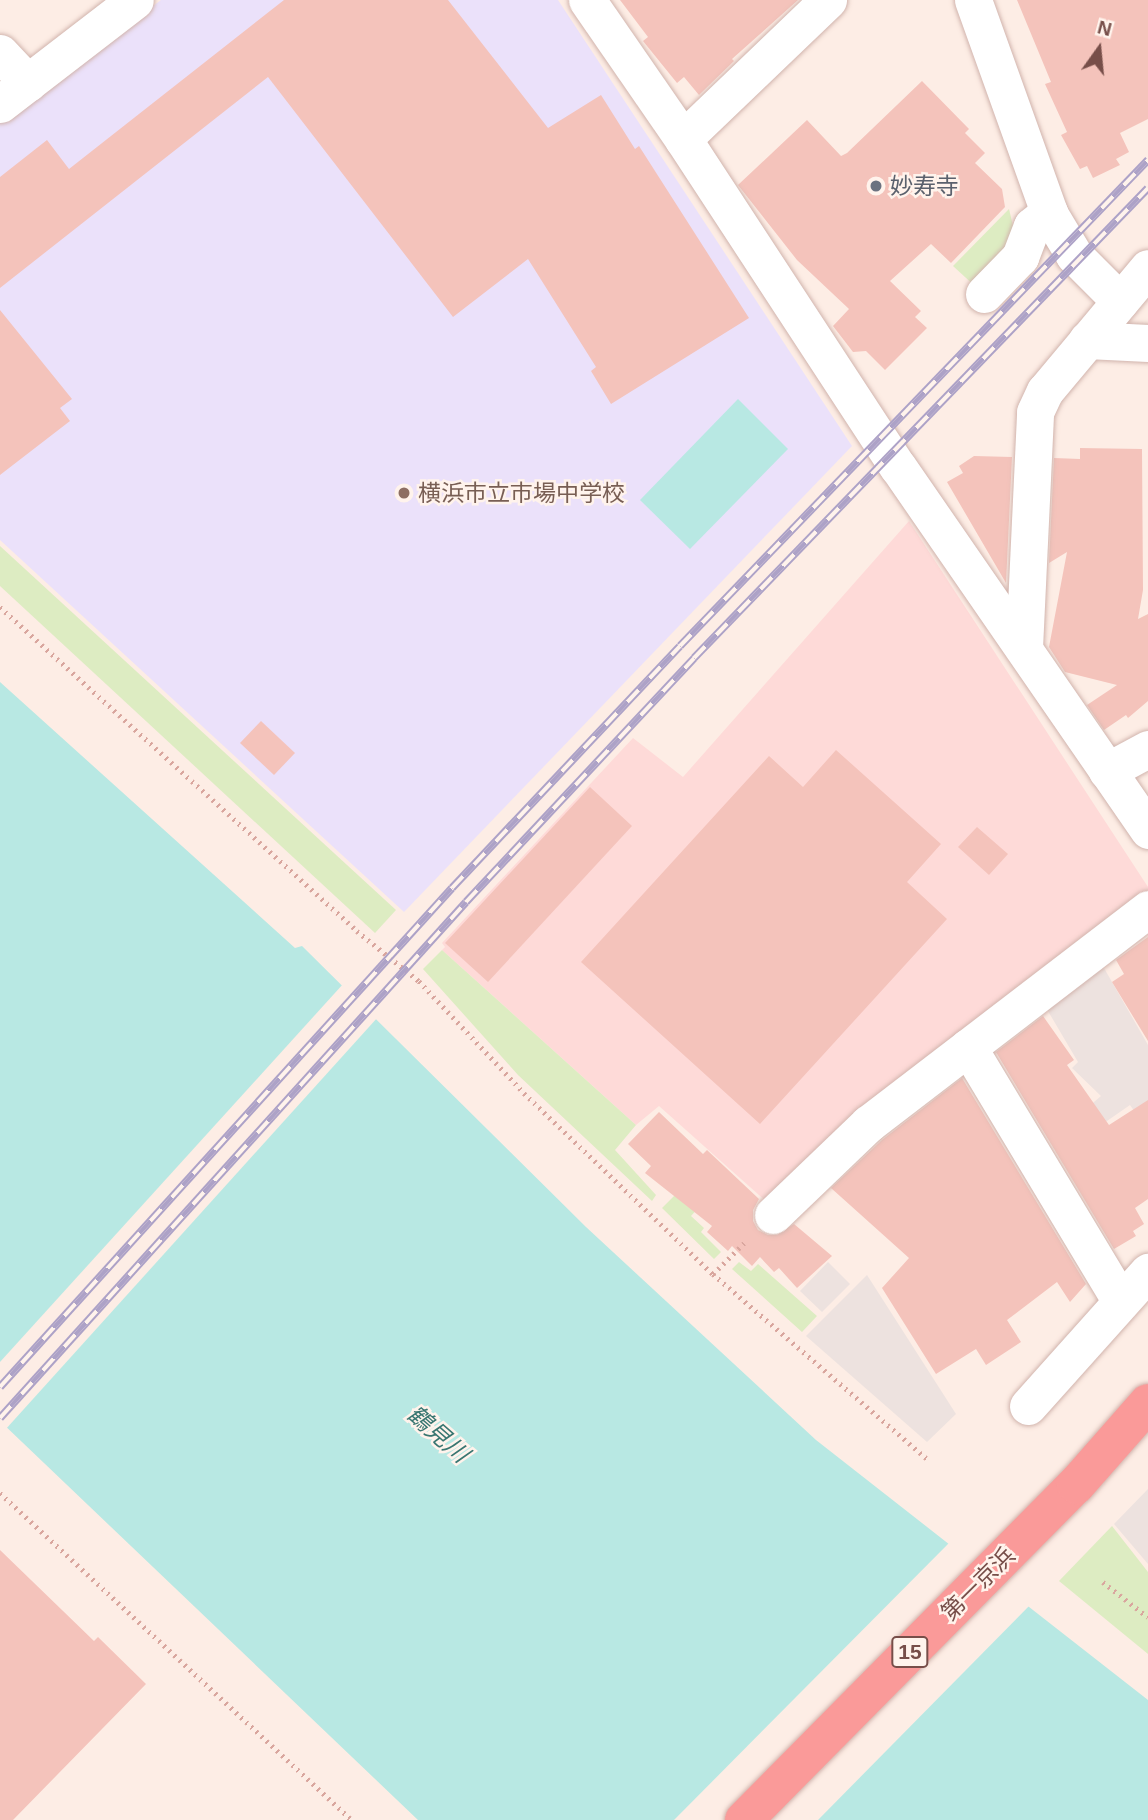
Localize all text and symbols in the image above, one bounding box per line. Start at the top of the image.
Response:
north arrow [1064,14,1134,84]
text: N [1095,16,1114,40]
place label: 妙寿寺 [890,172,959,200]
marker: 妙寿寺 [868,178,884,194]
place label: 横浜市立市場中学校 [418,479,625,507]
marker: 横浜市立市場中学校 [396,485,412,501]
water label: 鶴見川 [401,1400,475,1468]
street label: 第一京浜 [936,1542,1020,1626]
road number: 15 [891,1634,929,1670]

